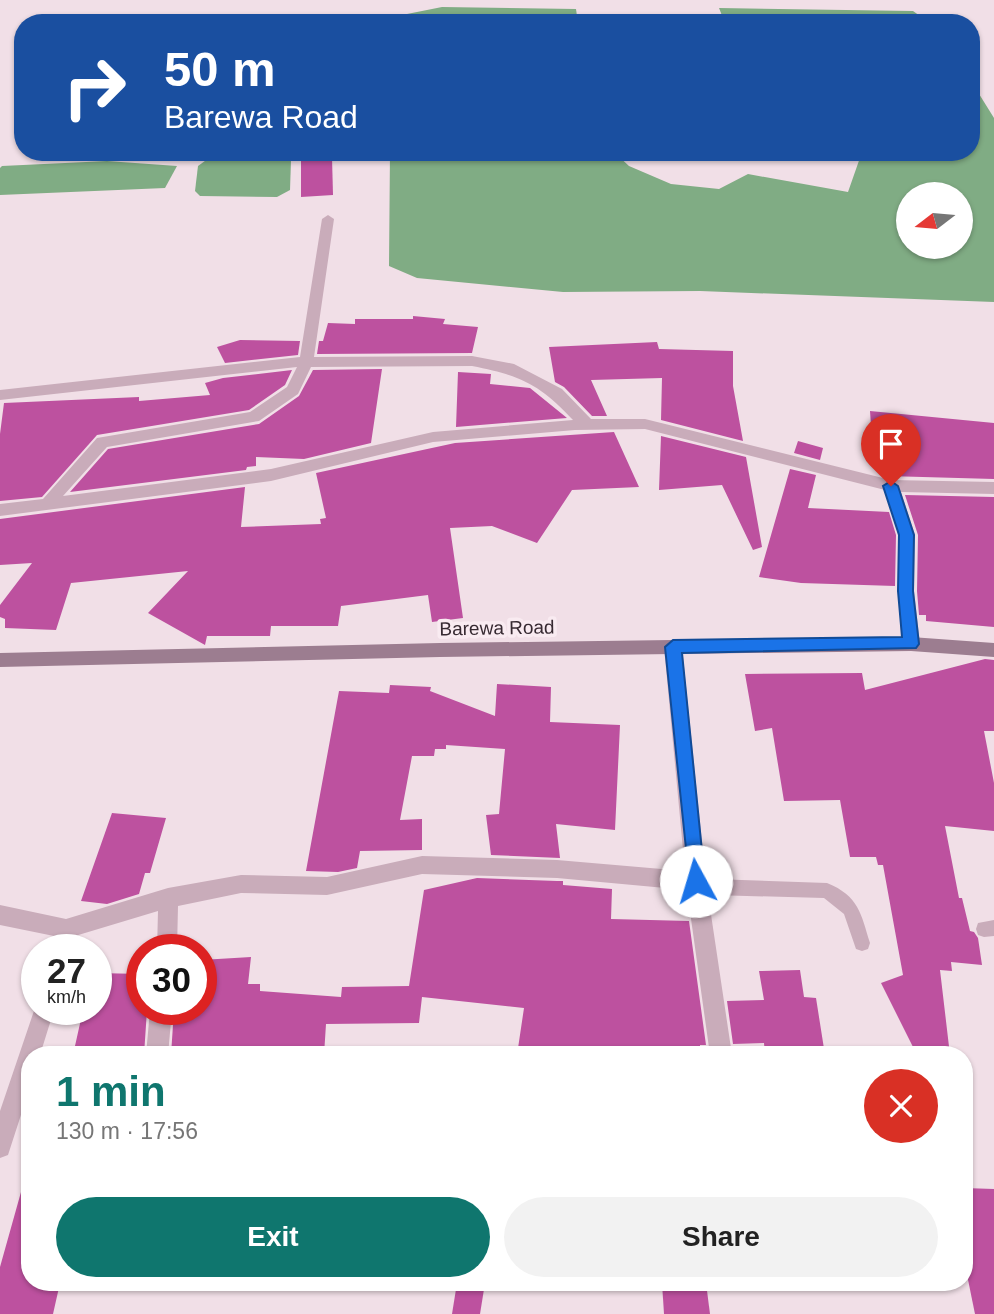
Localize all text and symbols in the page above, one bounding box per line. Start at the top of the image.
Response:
icon: right [49,42,140,133]
text: 50 m [164,42,276,96]
text: Barewa Road [164,99,358,135]
north arrow [896,182,973,259]
map controls [896,182,973,259]
pin [861,414,921,486]
icon: arrive [872,425,910,463]
street label: Barewa Road [439,616,555,640]
position arrow [659,844,733,918]
speed limit sign: 30 [126,934,217,1025]
text: 27 [47,951,86,990]
text: km/h [47,987,86,1007]
text: 1 min [56,1068,166,1115]
button: close [864,1069,938,1143]
text: 130 m · 17:56 [56,1118,198,1144]
button: Exit [56,1197,490,1277]
button: Share [504,1197,938,1277]

